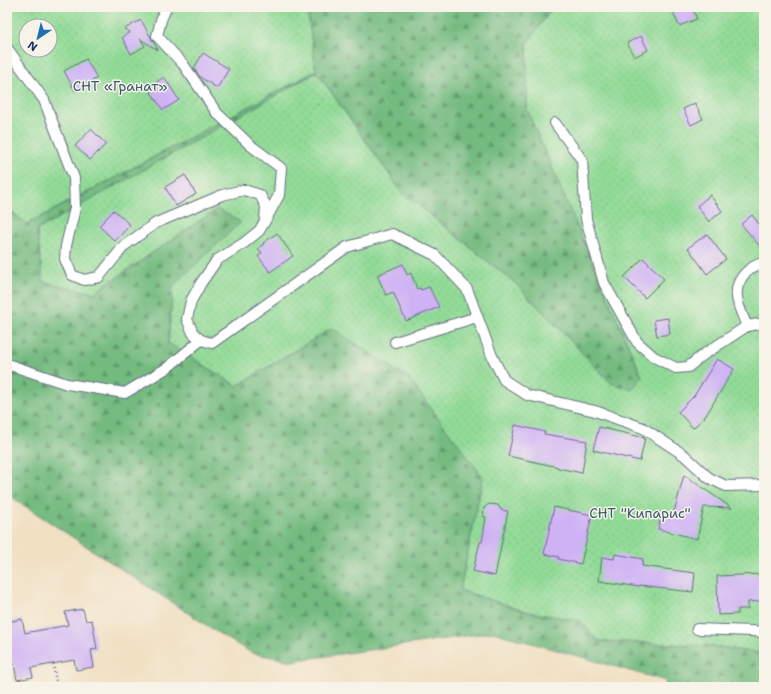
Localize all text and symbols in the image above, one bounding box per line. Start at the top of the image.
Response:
north arrow [18,18,58,58]
text: N [24,37,40,54]
park label: СНТ «Гранат» [73,77,167,95]
park label: СНТ "Кипарис" [589,504,691,522]

